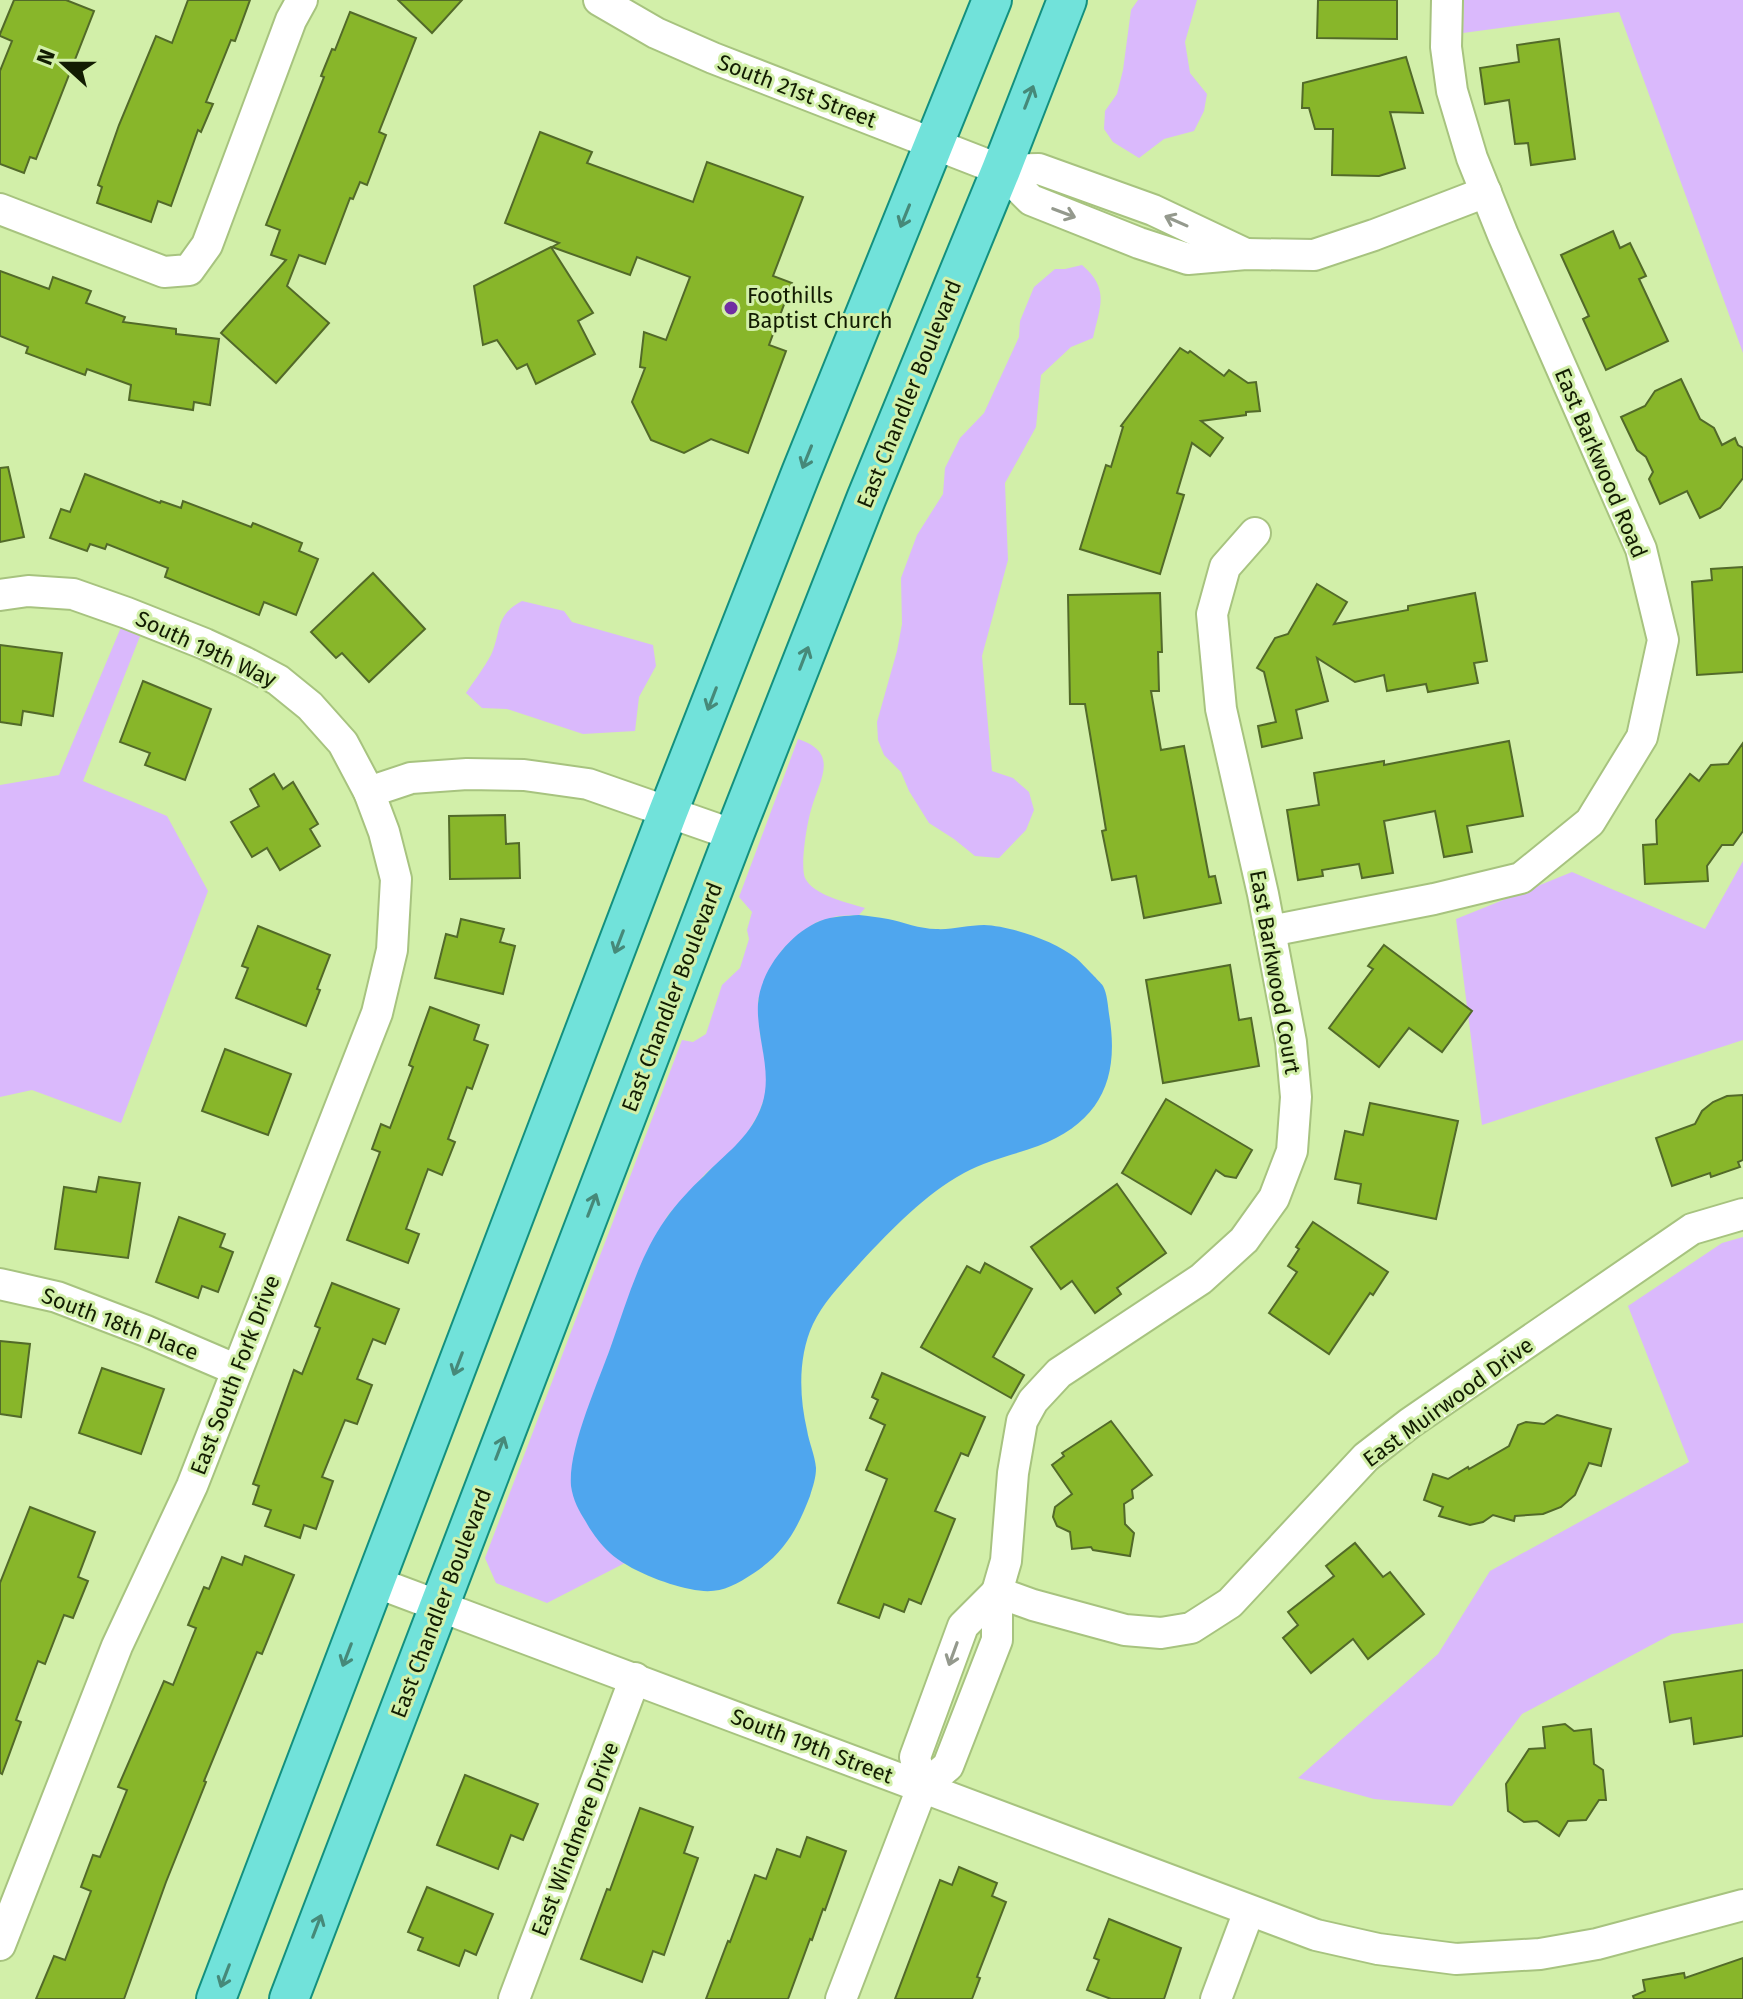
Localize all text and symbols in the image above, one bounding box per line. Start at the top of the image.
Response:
north arrow [24,24,104,104]
text: N [31,45,61,69]
street label: South 21st Street [714,48,880,134]
one-way arrow [1023,85,1037,110]
one-way arrow [897,203,911,228]
one-way arrow [1051,207,1076,221]
one-way arrow [1164,212,1188,227]
street label: East Chandler Boulevard [851,276,967,512]
place label: Foothills Baptist Church [747,282,893,334]
marker: Foothills Baptist Church [722,299,740,317]
street label: East Barkwood Road [1549,364,1653,562]
one-way arrow [799,444,814,469]
street label: South 19th Way [131,605,281,693]
one-way arrow [798,646,812,671]
one-way arrow [704,686,718,711]
street label: East Barkwood Court [1244,868,1306,1076]
street label: East Chandler Boulevard [616,878,728,1116]
one-way arrow [611,929,625,954]
one-way arrow [586,1193,600,1218]
street label: East South Fork Drive [184,1271,286,1479]
street label: South 18th Place [38,1282,202,1366]
street label: East Muirwood Drive [1358,1331,1538,1473]
one-way arrow [450,1351,464,1376]
one-way arrow [494,1436,508,1461]
street label: East Chandler Boulevard [385,1484,497,1722]
one-way arrow [944,1641,959,1666]
one-way arrow [339,1642,353,1667]
street label: South 19th Street [727,1703,897,1789]
street label: East Windmere Drive [526,1738,624,1940]
one-way arrow [311,1914,325,1939]
one-way arrow [217,1963,231,1988]

